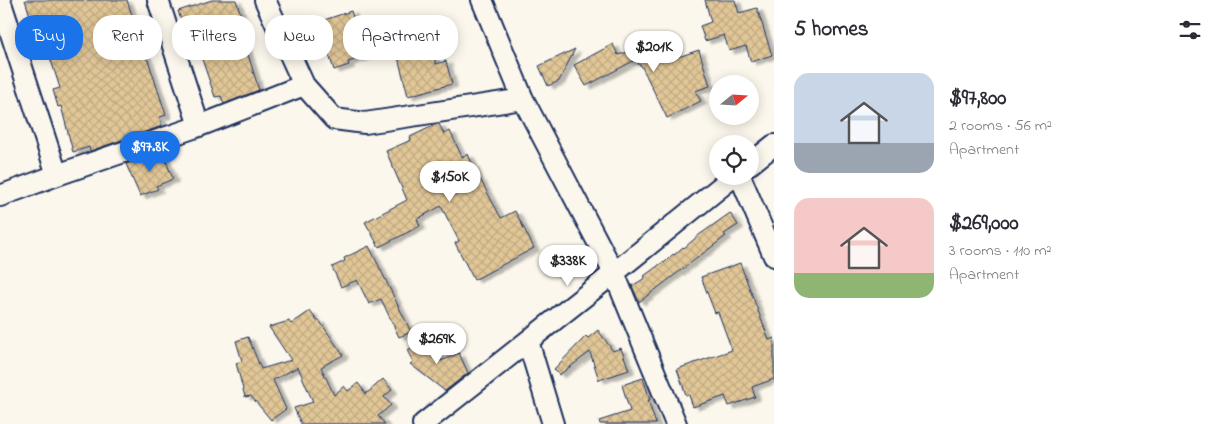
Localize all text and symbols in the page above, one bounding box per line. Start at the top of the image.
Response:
chip: Buy [15,15,83,60]
chip: Rent [93,15,162,60]
chip: Filters [172,15,255,60]
chip: New [265,15,333,60]
chip: Apartment [343,15,458,60]
text: 5 homes [794,15,869,45]
icon: filters [1176,16,1204,44]
pin: $201K [619,30,689,73]
text: $201K [635,35,673,59]
north arrow [709,75,759,125]
map controls [709,75,759,185]
text: $97,800 [949,84,1006,114]
icon: home [834,93,894,153]
text: 2 rooms · 56 m² [949,114,1052,138]
pin: $97.8K [109,130,191,173]
text: $97.8K [131,135,169,159]
button: locate [709,135,759,185]
text: Apartment [949,138,1019,162]
pin: $150K [415,160,485,203]
text: $150K [431,165,469,189]
text: $269,000 [949,209,1019,239]
icon: home [834,218,894,278]
text: 3 rooms · 110 m² [949,239,1051,263]
pin: $338K [533,244,603,287]
text: $338K [550,249,586,273]
text: Apartment [949,263,1019,287]
pin: $269K [402,322,472,365]
text: $269K [418,327,456,351]

